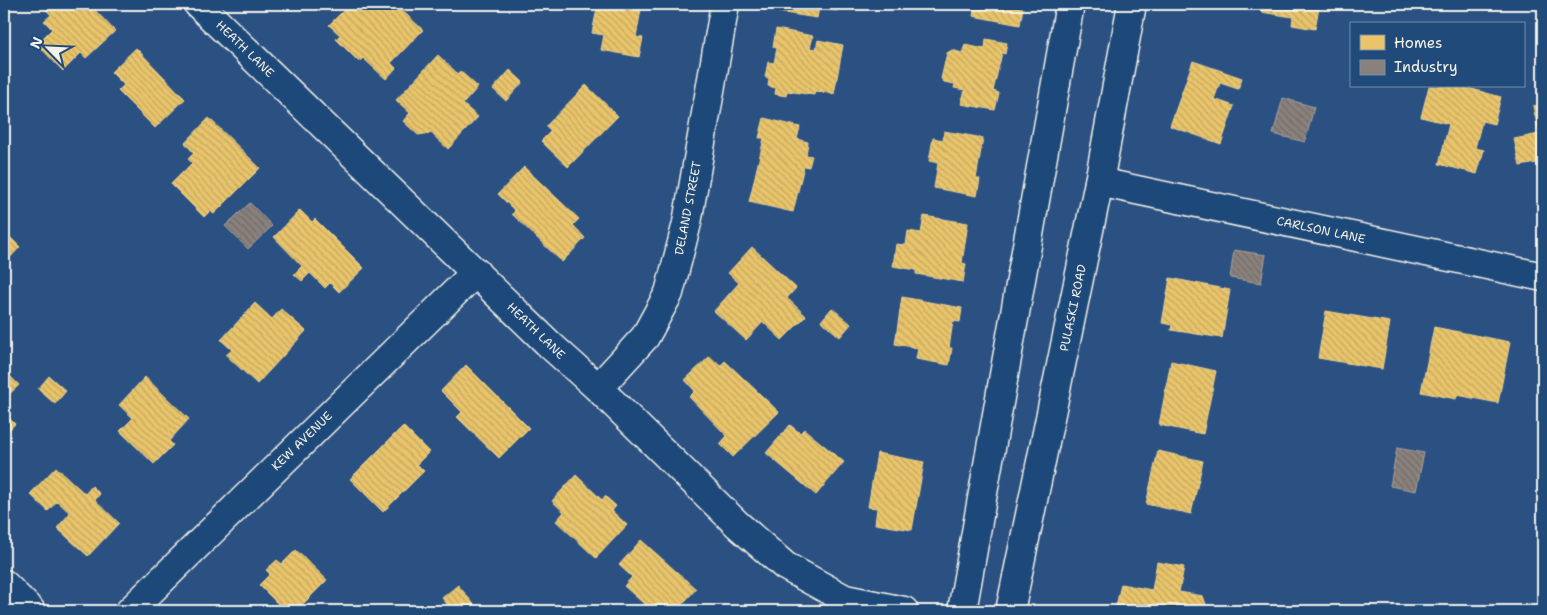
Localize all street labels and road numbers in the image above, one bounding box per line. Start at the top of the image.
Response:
street label: HEATH LANE [212,17,278,81]
street label: DELAND STREET [671,159,705,256]
street label: CARLSON LANE [1275,213,1367,247]
street label: PULASKI ROAD [1056,263,1090,353]
street label: HEATH LANE [503,299,569,363]
street label: KEW AVENUE [268,408,336,474]

